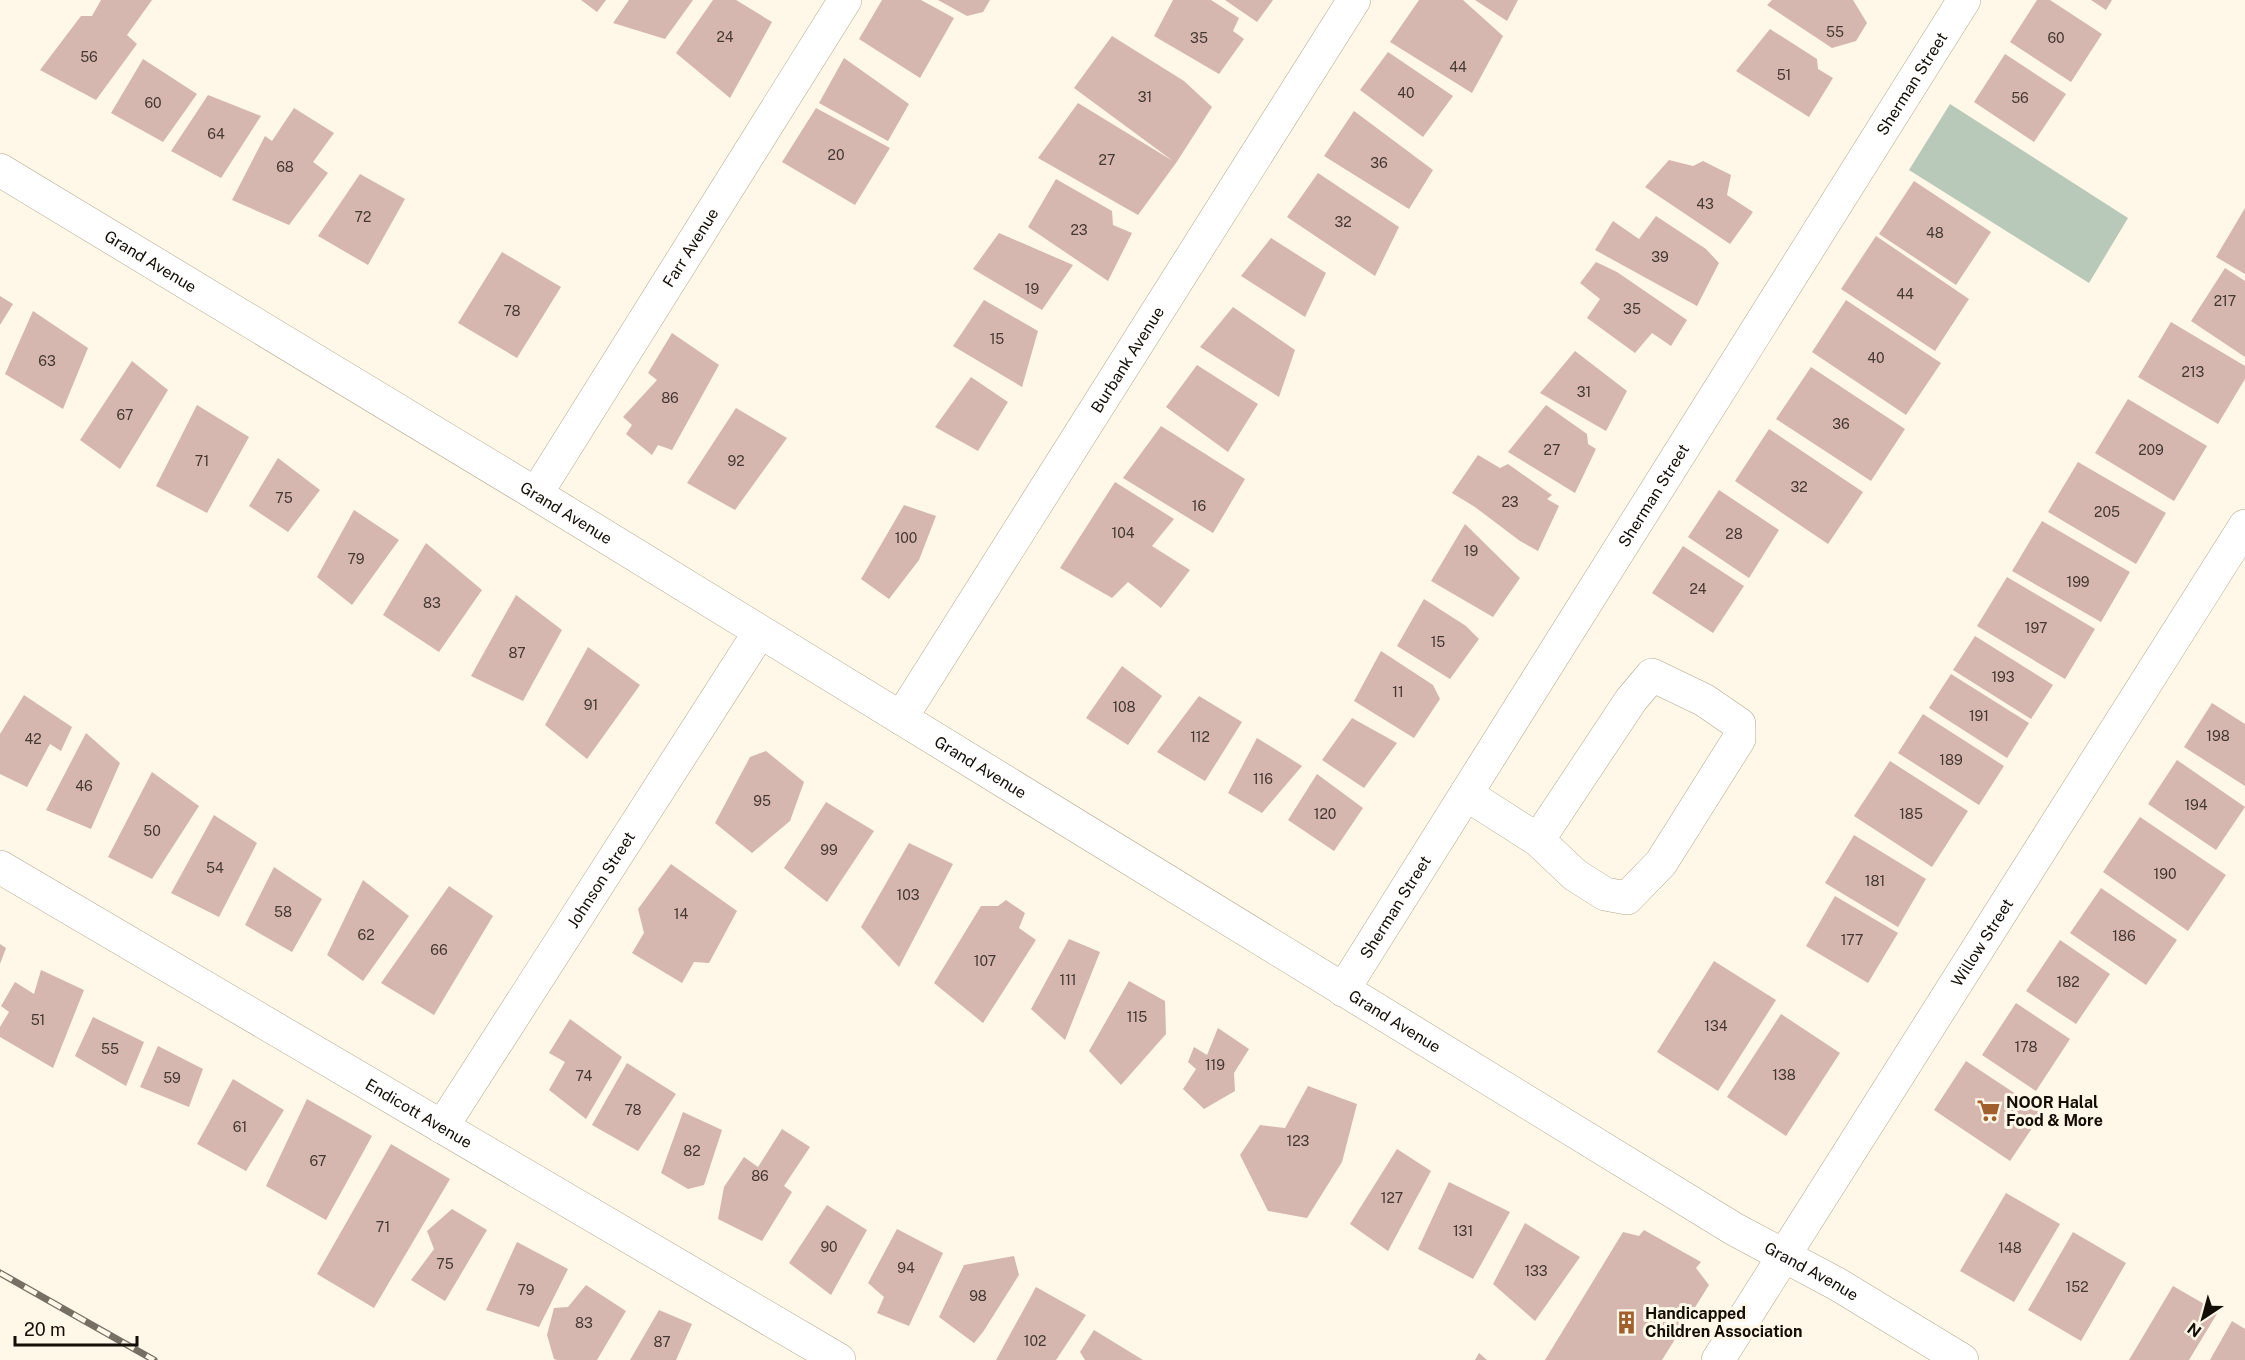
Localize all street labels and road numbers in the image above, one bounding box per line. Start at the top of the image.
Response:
street label: Sherman Street [1872,29,1951,139]
street label: Farr Avenue [658,204,722,290]
street label: Grand Avenue [101,226,200,296]
street label: Burbank Avenue [1087,303,1168,416]
street label: Sherman Street [1614,440,1693,550]
street label: Grand Avenue [517,477,616,548]
street label: Grand Avenue [931,731,1030,802]
street label: Johnson Street [563,828,639,931]
street label: Sherman Street [1356,852,1434,962]
street label: Willow Street [1947,895,2017,990]
street label: Grand Avenue [1346,986,1444,1056]
street label: Endicott Avenue [362,1075,476,1152]
street label: Grand Avenue [1761,1238,1862,1304]

